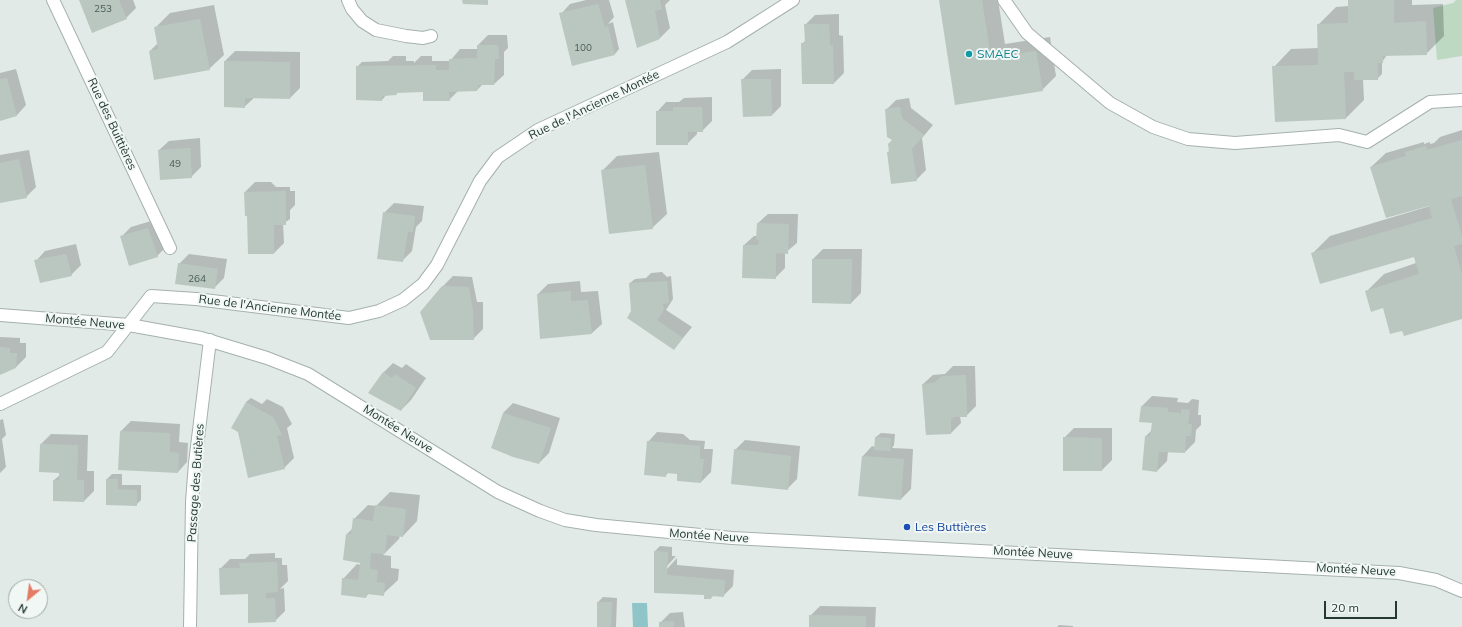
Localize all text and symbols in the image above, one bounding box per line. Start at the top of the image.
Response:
house number: 253 [94,3,112,15]
house number: 100 [574,42,592,54]
place label: SMAEC [977,47,1019,61]
marker: SMAEC [964,49,974,59]
street label: Rue de l'Ancienne Montée [526,67,662,143]
street label: Rue des Buittières [84,76,140,172]
house number: 49 [169,158,181,170]
house number: 264 [188,273,206,285]
street label: Rue de l'Ancienne Montée [198,292,342,324]
street label: Montée Neuve [45,311,125,333]
street label: Montée Neuve [360,402,436,456]
street label: Passage des Butières [185,423,207,543]
place label: Les Buttières [915,520,987,534]
marker: Les Buttières [902,522,912,532]
street label: Montée Neuve [669,526,749,546]
street label: Montée Neuve [993,544,1073,562]
street label: Montée Neuve [1316,561,1396,579]
north arrow [8,579,48,619]
scale bar [1326,593,1399,619]
text: N [16,600,30,617]
text: 20 m [1331,600,1359,615]

